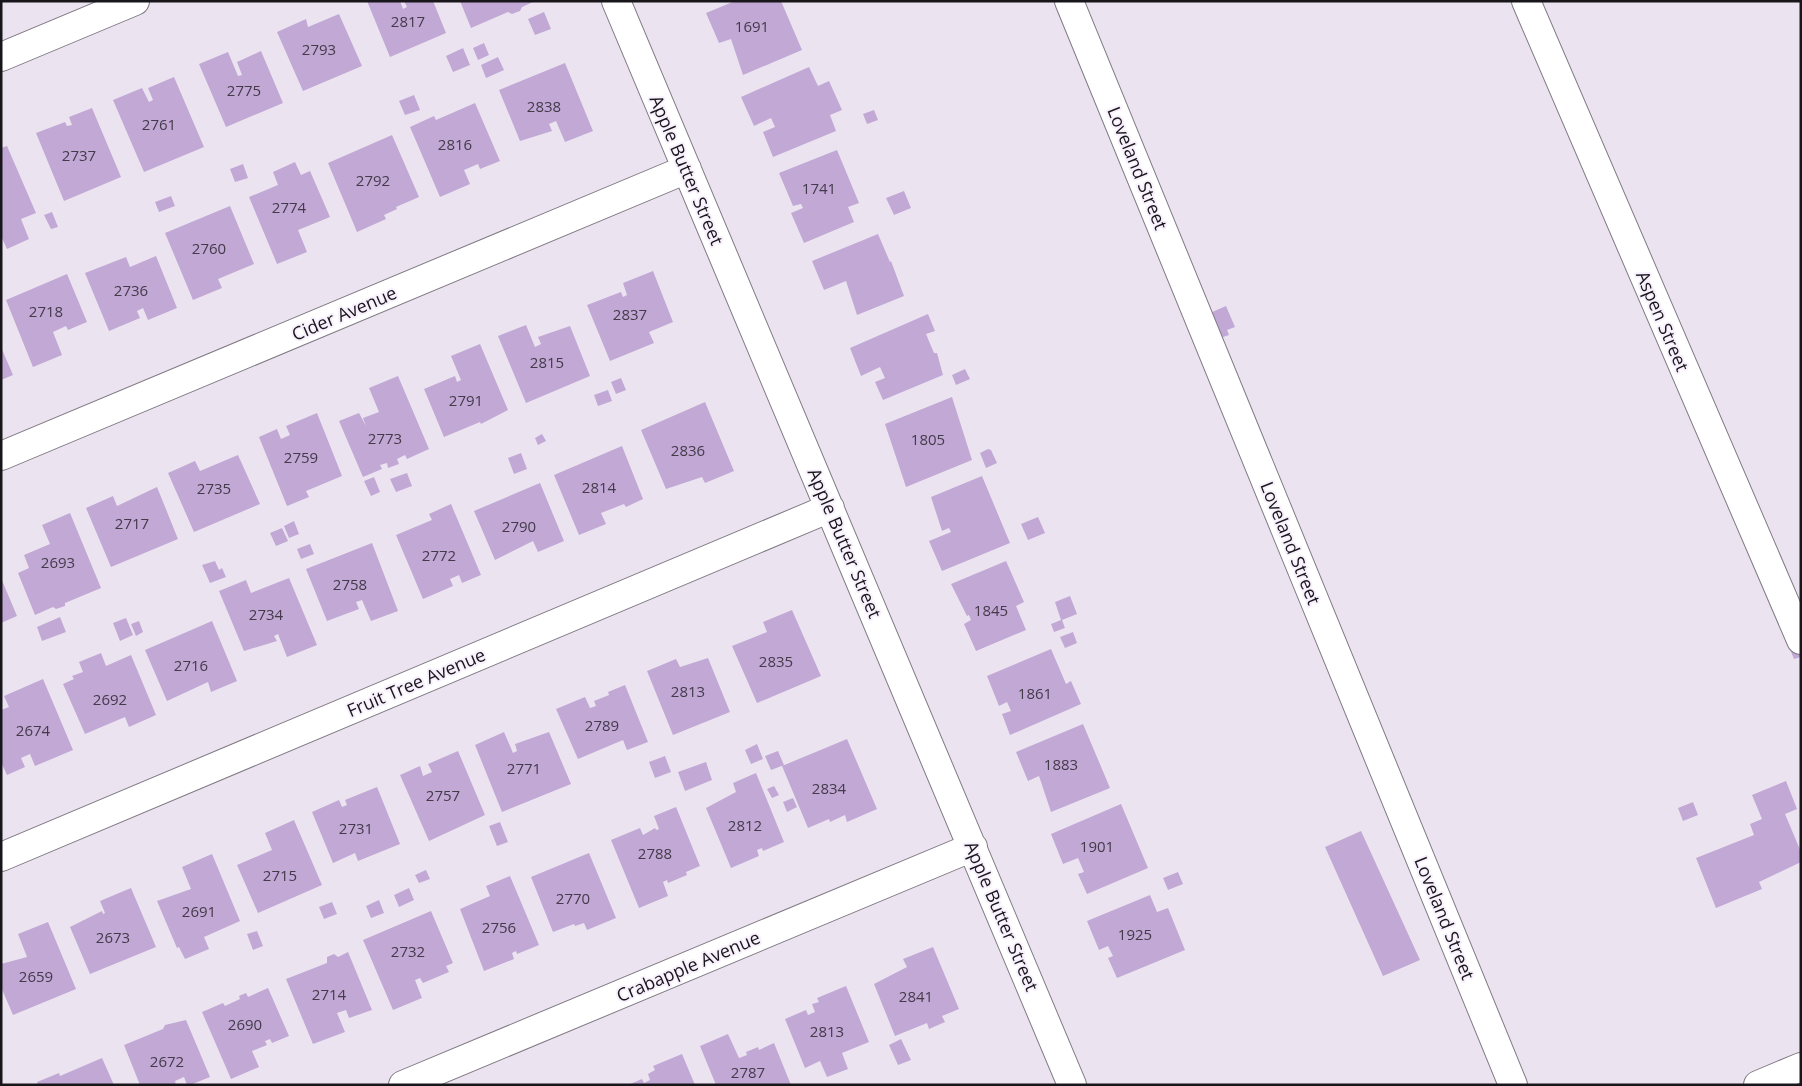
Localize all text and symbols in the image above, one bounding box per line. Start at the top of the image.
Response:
house number: 2817 [391,11,425,31]
house number: 1691 [735,16,769,36]
house number: 2793 [302,39,336,59]
house number: 2775 [227,80,261,100]
street label: Apple Butter Street [645,91,729,249]
house number: 2838 [527,96,561,116]
street label: Loveland Street [1102,103,1174,233]
house number: 2761 [142,114,176,134]
house number: 2816 [438,134,472,154]
house number: 2737 [62,145,96,165]
house number: 2792 [356,170,390,190]
house number: 1741 [802,178,836,198]
house number: 2774 [272,197,307,217]
house number: 2760 [192,238,226,258]
street label: Aspen Street [1631,267,1695,375]
house number: 2736 [114,280,148,300]
street label: Cider Avenue [288,280,400,346]
house number: 2718 [29,301,63,321]
house number: 2837 [613,304,647,324]
house number: 2815 [530,352,564,372]
house number: 2791 [449,390,483,410]
house number: 2773 [368,428,402,448]
house number: 1805 [911,429,945,449]
house number: 2836 [671,440,705,460]
house number: 2759 [284,447,318,467]
street label: Apple Butter Street [803,464,887,622]
house number: 2814 [582,477,617,497]
house number: 2735 [197,478,231,498]
street label: Loveland Street [1255,478,1327,608]
house number: 2717 [115,513,149,533]
house number: 2790 [502,516,536,536]
house number: 2772 [422,545,456,565]
house number: 2693 [41,552,75,572]
house number: 2758 [333,574,367,594]
house number: 1845 [974,600,1008,620]
house number: 2734 [249,604,284,624]
street label: Fruit Tree Avenue [343,642,489,722]
house number: 2835 [759,651,793,671]
house number: 2716 [174,655,208,675]
house number: 2813 [671,681,705,701]
house number: 1861 [1018,683,1052,703]
house number: 2692 [93,689,127,709]
house number: 2789 [585,715,619,735]
house number: 2674 [16,720,51,740]
house number: 1883 [1044,754,1078,774]
house number: 2771 [507,758,541,778]
house number: 2834 [812,778,847,798]
house number: 2757 [426,785,460,805]
house number: 2812 [728,815,762,835]
house number: 2731 [339,818,373,838]
house number: 1901 [1080,836,1114,856]
street label: Apple Butter Street [960,837,1044,995]
house number: 2788 [638,843,672,863]
street label: Loveland Street [1409,853,1481,983]
house number: 2715 [263,865,297,885]
house number: 2770 [556,888,590,908]
house number: 2691 [182,901,216,921]
house number: 2756 [482,917,516,937]
house number: 1925 [1118,924,1152,944]
street label: Crabapple Avenue [613,925,763,1007]
house number: 2673 [96,927,130,947]
house number: 2732 [391,941,425,961]
house number: 2659 [19,966,53,986]
house number: 2714 [312,984,347,1004]
house number: 2841 [899,986,933,1006]
house number: 2690 [228,1014,262,1034]
house number: 2813 [810,1021,844,1041]
house number: 2672 [150,1051,184,1071]
house number: 2787 [731,1062,765,1082]

